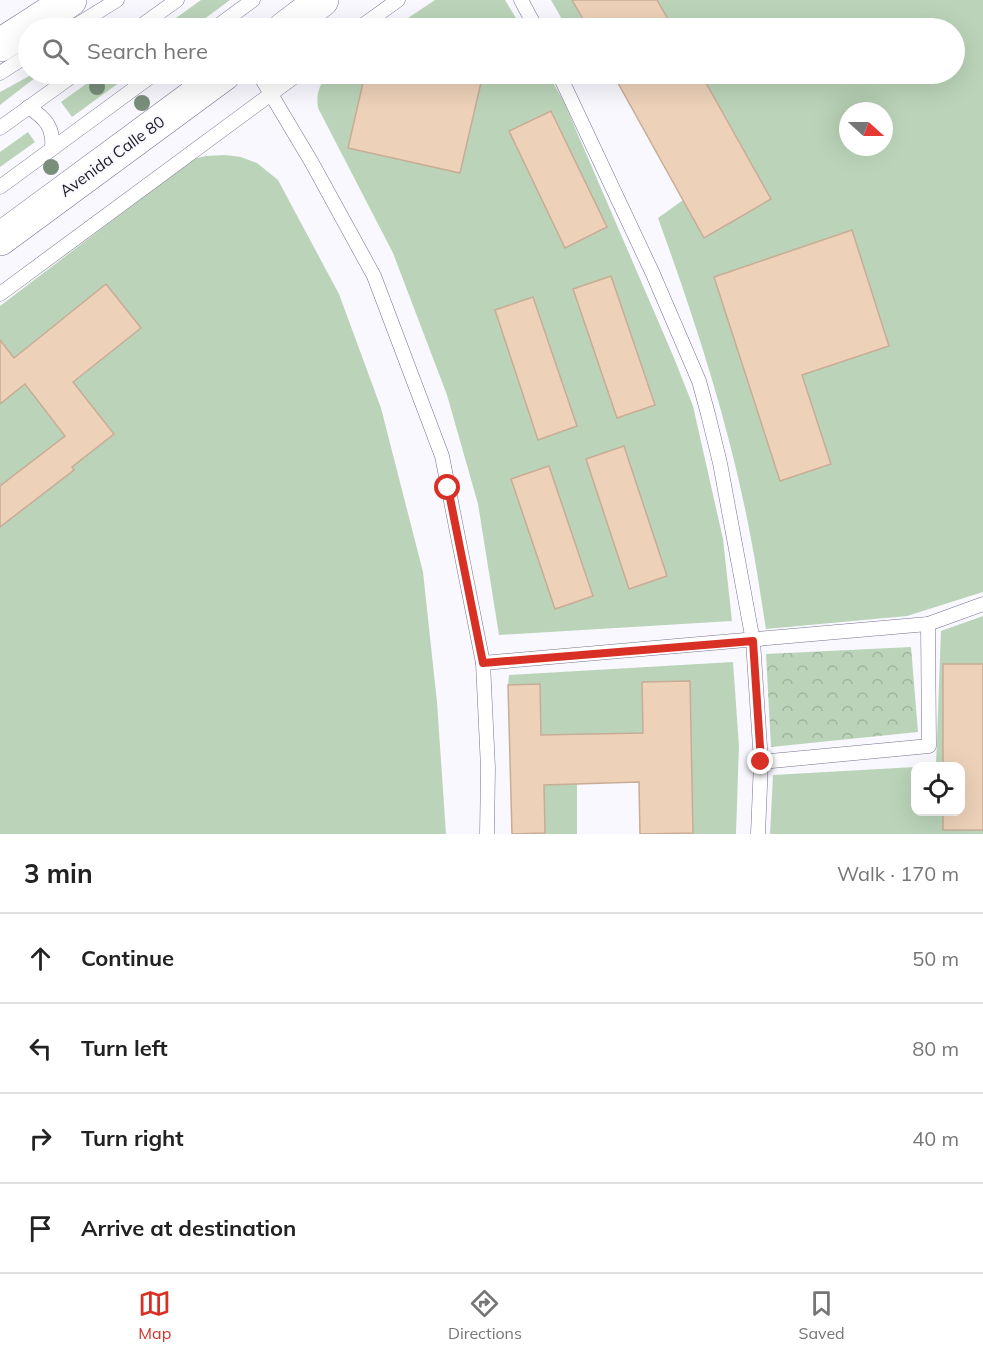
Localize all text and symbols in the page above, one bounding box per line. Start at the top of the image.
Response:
search box [18,18,965,84]
icon: search [39,35,72,68]
text: Search here [87,37,208,65]
north arrow [839,102,893,156]
street label: Avenida Calle 80 [56,111,168,201]
route start [434,474,460,500]
route end [747,748,773,774]
map controls [911,762,965,816]
button: locate [911,762,965,816]
text: 3 min [24,857,93,890]
text: Walk · 170 m [837,861,959,886]
icon: ahead [24,942,57,975]
text: Continue [81,944,174,972]
text: 50 m [912,946,959,971]
icon: left [24,1032,57,1065]
text: Turn left [81,1034,168,1062]
text: 80 m [912,1036,959,1061]
icon: right [24,1122,57,1155]
text: Turn right [81,1124,184,1152]
text: 40 m [912,1126,959,1151]
icon: arrive [24,1212,57,1245]
text: Arrive at destination [81,1214,296,1242]
tab: Map [138,1287,171,1343]
tab: Directions [448,1287,522,1343]
tab: Saved [799,1287,845,1343]

